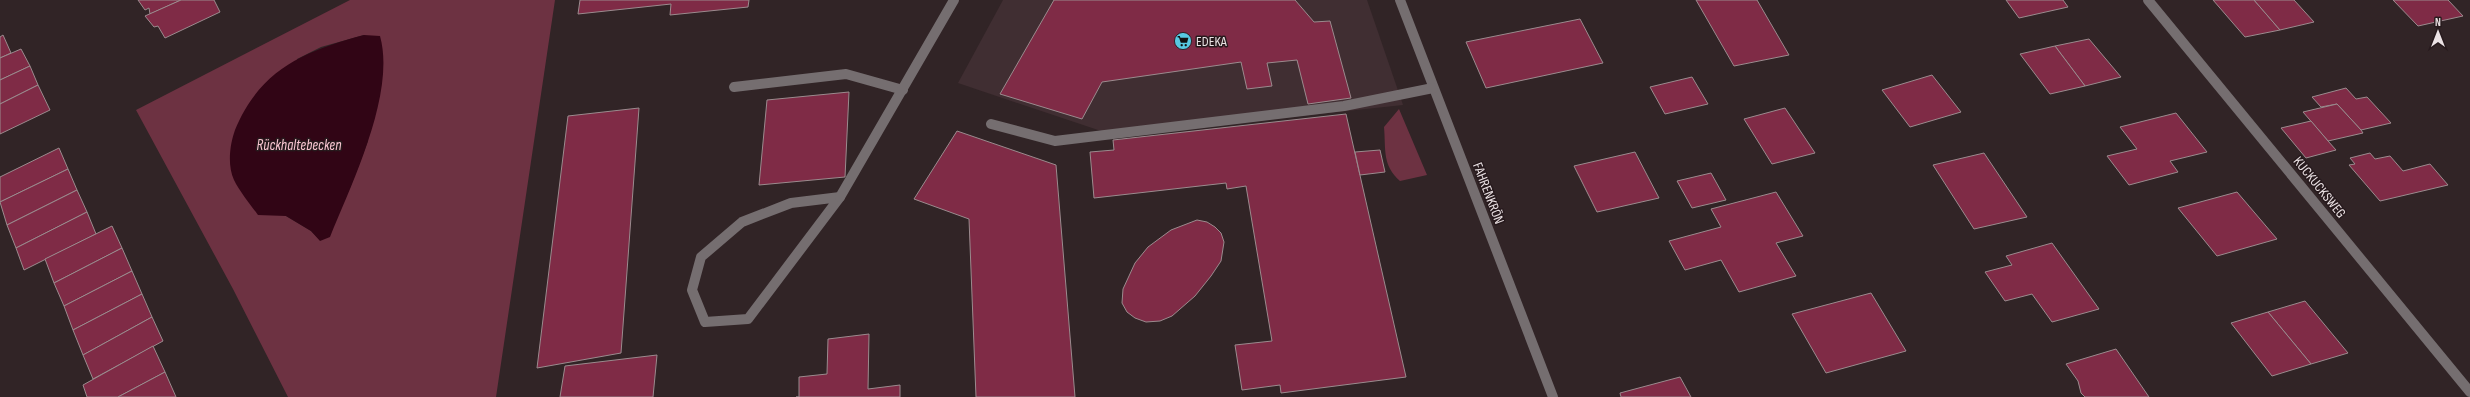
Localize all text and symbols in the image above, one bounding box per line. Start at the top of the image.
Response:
north arrow [2418,12,2458,52]
text: N [2435,16,2441,29]
supermarket icon: EDEKA [1173,31,1193,51]
place label: EDEKA [1196,33,1228,50]
water label: Rückhaltebecken [256,136,342,155]
street label: KUCKUCKSWEG [2290,153,2350,221]
street label: FAHRENKRÖN [1469,160,1508,226]

